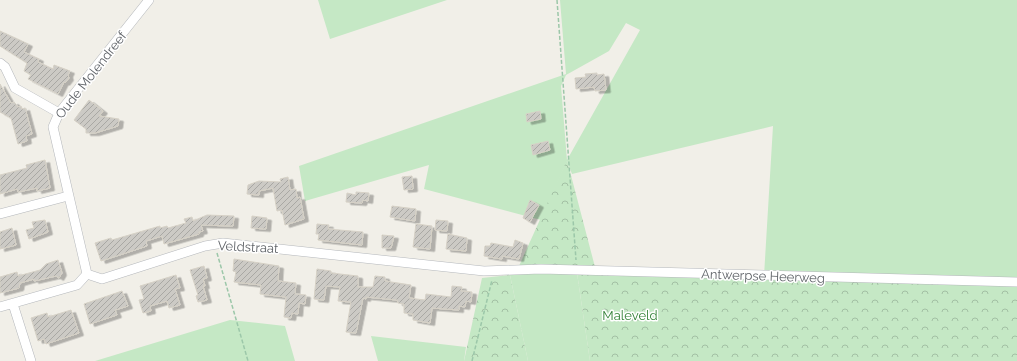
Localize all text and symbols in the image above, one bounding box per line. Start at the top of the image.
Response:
street label: Oude Molendreef [52,28,130,121]
street label: Veldstraat [217,238,279,256]
street label: Antwerpse Heerweg [701,266,825,286]
park label: Maleveld [602,308,658,323]

